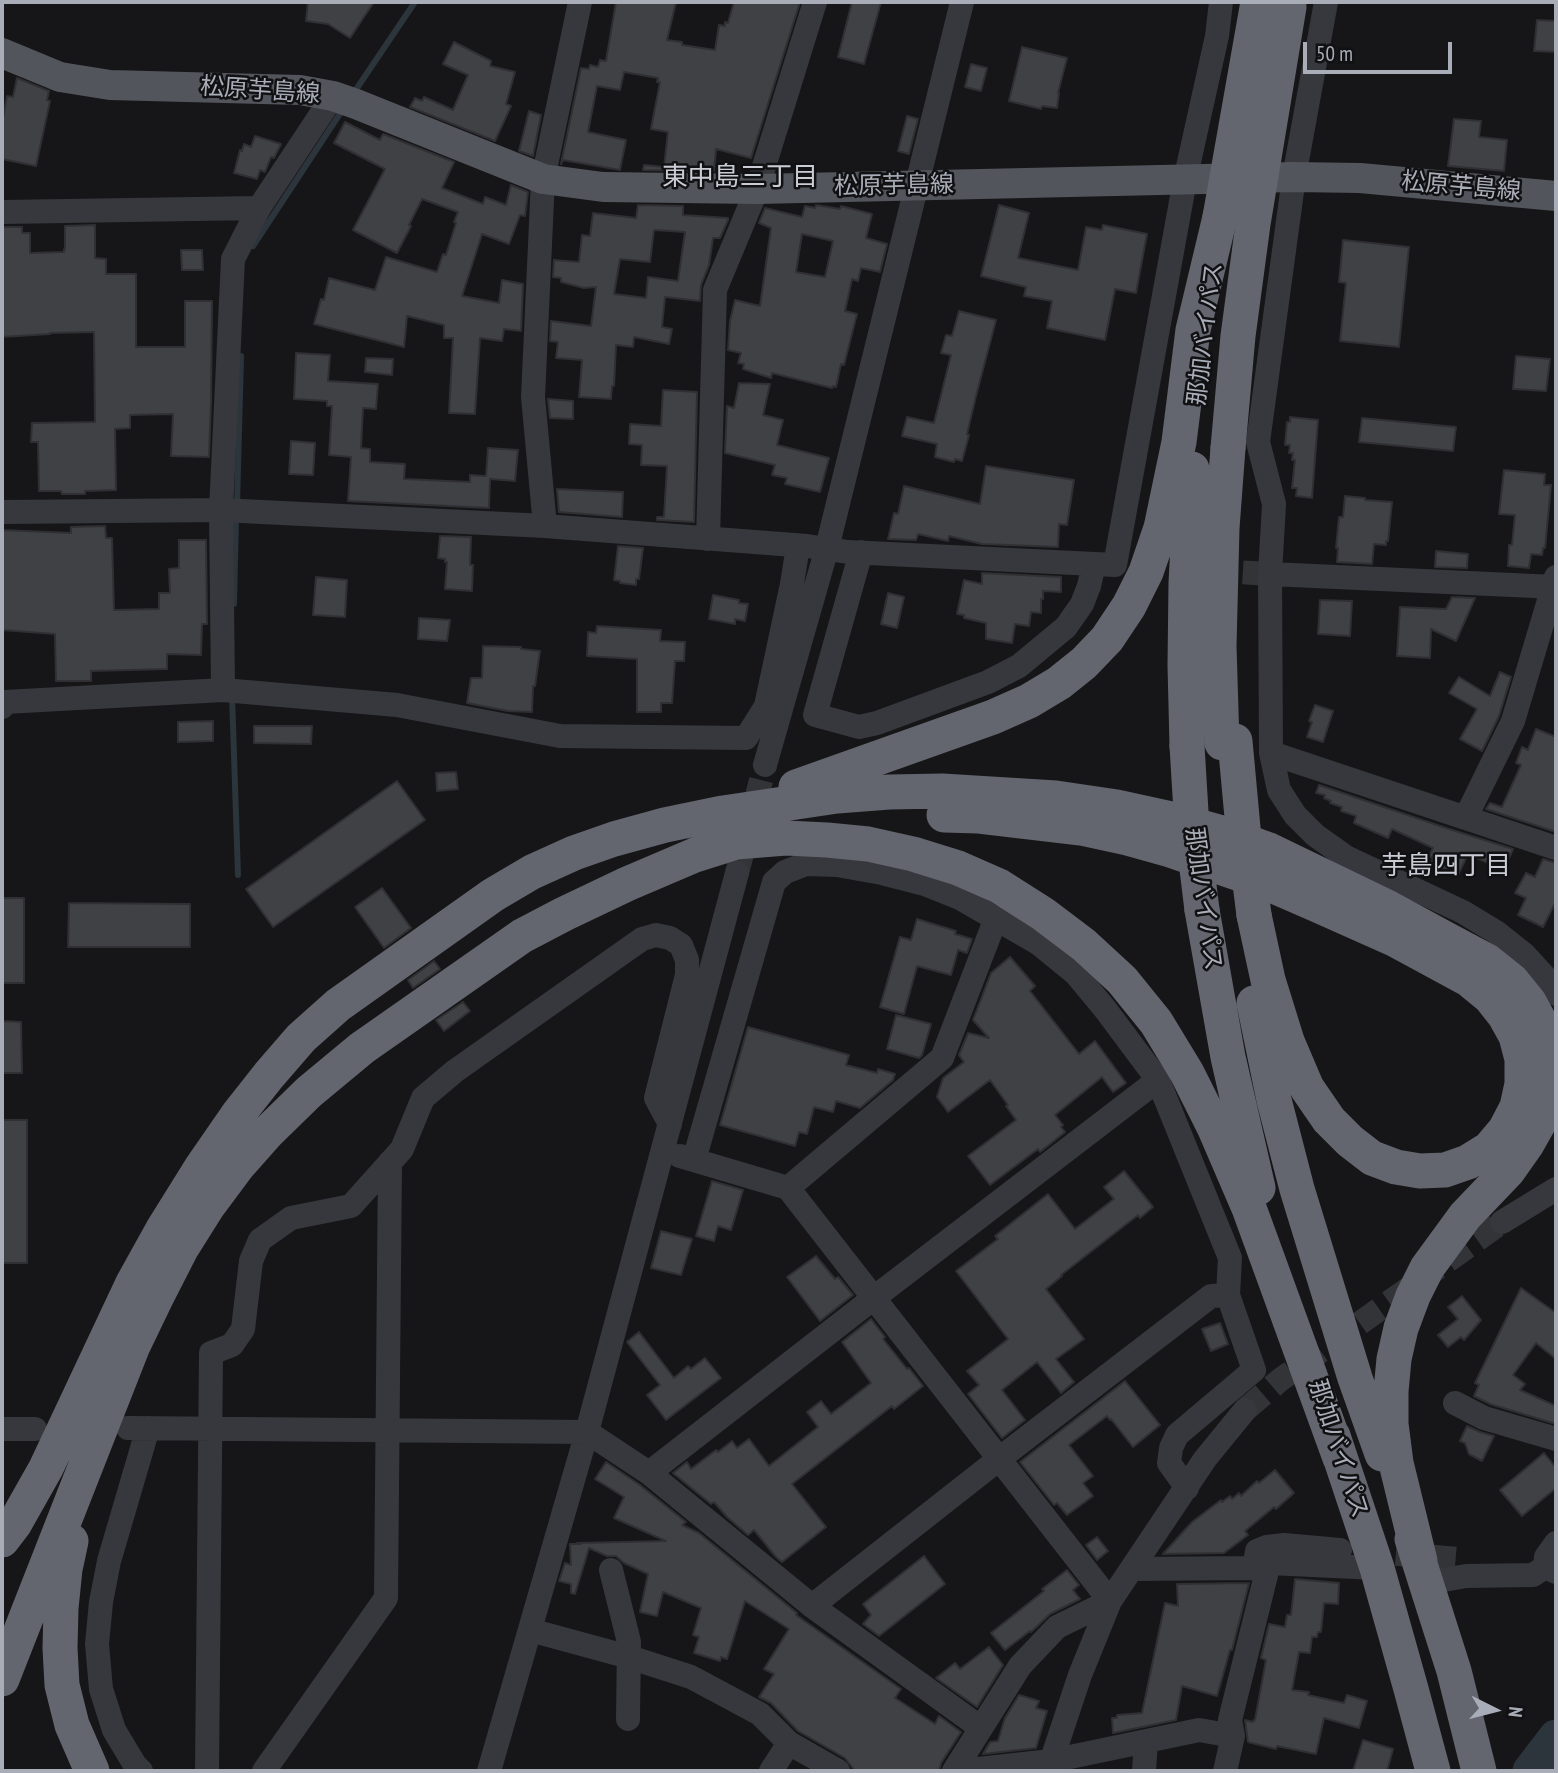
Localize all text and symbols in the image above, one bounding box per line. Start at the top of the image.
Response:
scale bar [1306,28,1455,72]
text: 50 m [1316,40,1353,67]
street label: 松原芋島線 [199,72,321,110]
district label: 東中島三丁目 [662,162,818,194]
street label: 松原芋島線 [1400,167,1522,207]
street label: 松原芋島線 [834,171,954,201]
street label: 那加バイパス [1183,261,1229,407]
street label: 那加バイパス [1179,826,1227,972]
district label: 芋島四丁目 [1381,851,1511,883]
street label: 那加バイパス [1302,1376,1374,1522]
north arrow [1460,1675,1530,1745]
text: N [1503,1706,1528,1719]

